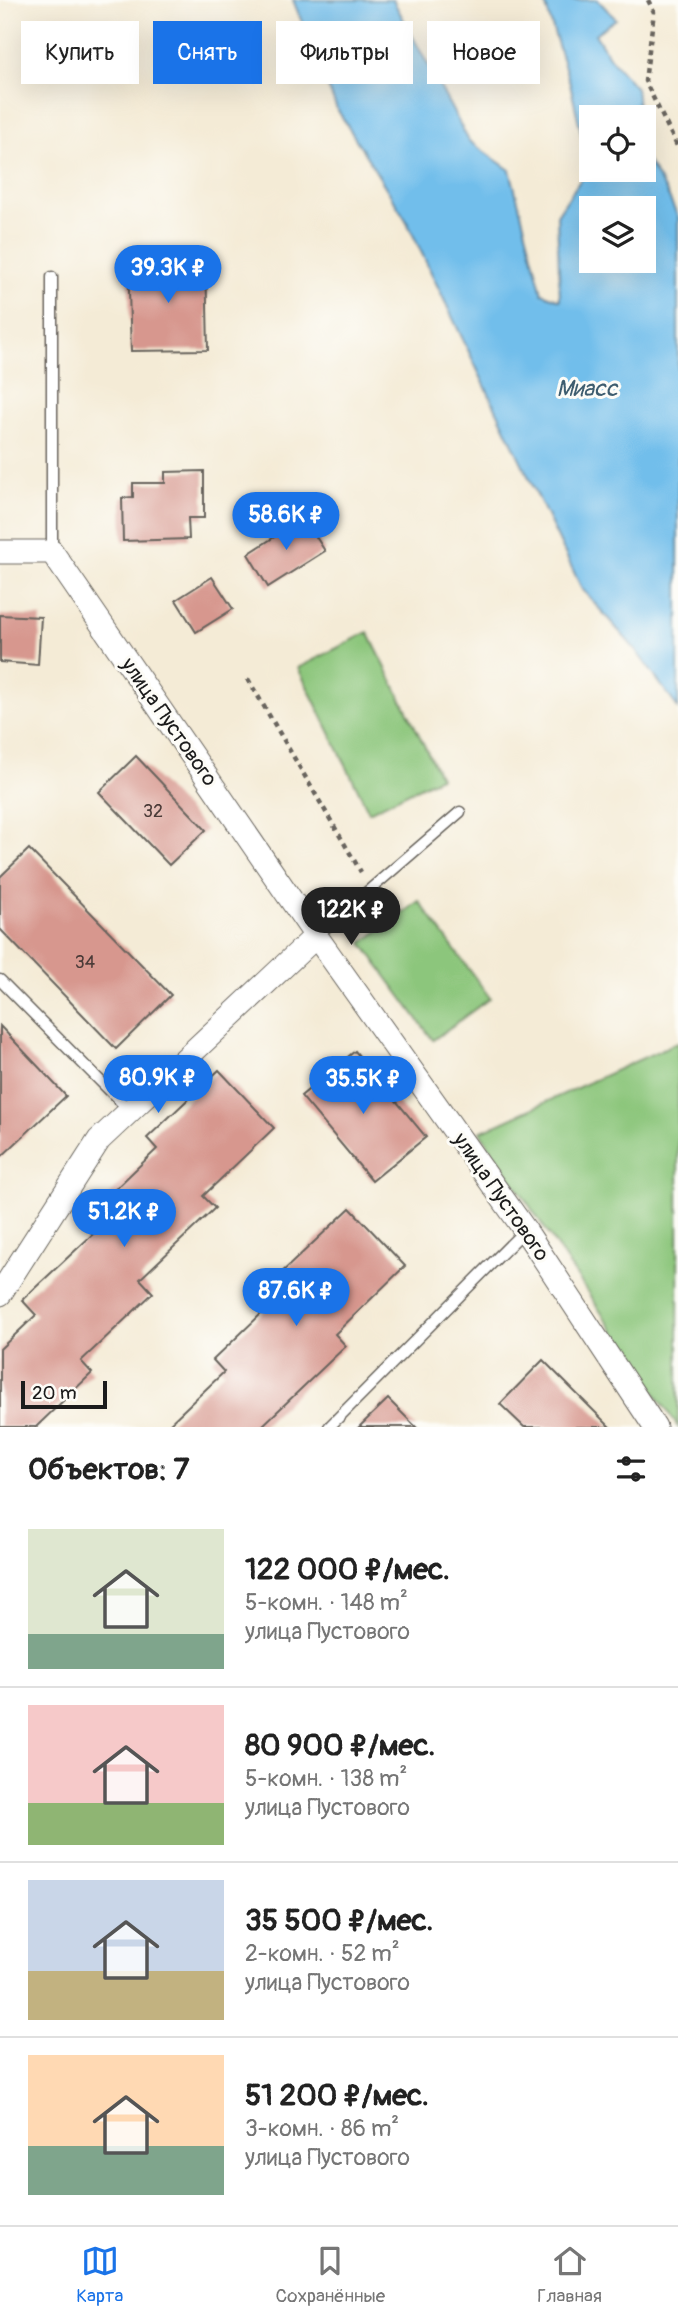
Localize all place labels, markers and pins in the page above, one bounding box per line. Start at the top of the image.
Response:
pin: 39.3K ₽ [103,246,233,305]
pin: 58.6K ₽ [221,492,351,552]
pin: 122K ₽ [294,888,408,947]
pin: 80.9K ₽ [93,1056,223,1115]
pin: 35.5K ₽ [298,1056,428,1116]
pin: 51.2K ₽ [59,1190,189,1249]
pin: 87.6K ₽ [231,1268,361,1328]

